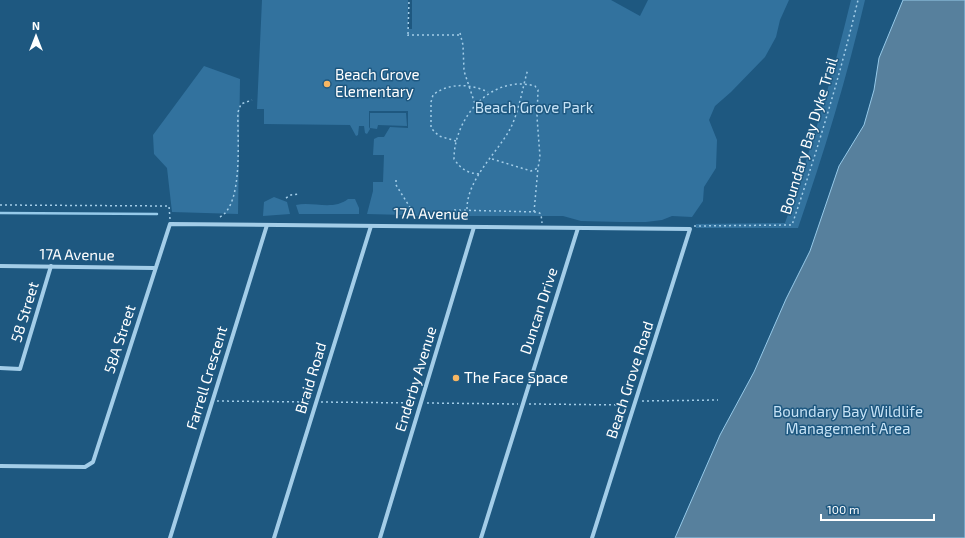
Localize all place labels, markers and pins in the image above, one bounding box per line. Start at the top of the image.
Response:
place label: Beach Grove Elementary [335,65,420,100]
marker: Beach Grove Elementary [322,79,332,89]
place label: The Face Space [464,368,568,386]
marker: The Face Space [451,373,461,383]

